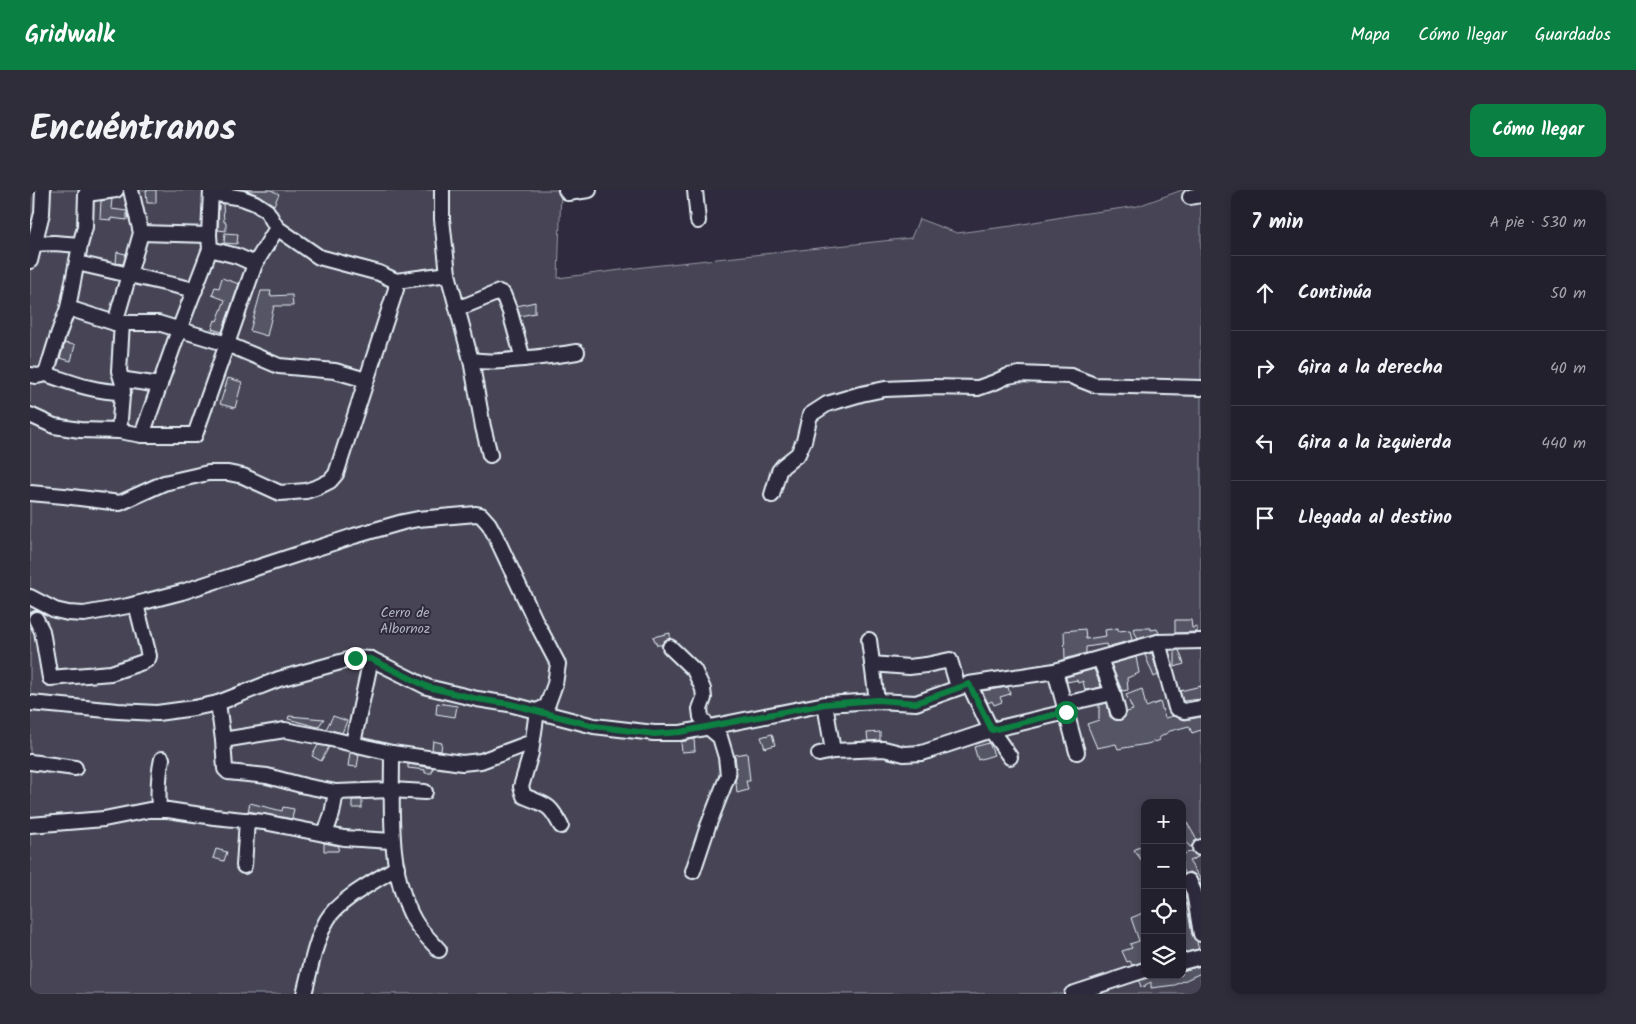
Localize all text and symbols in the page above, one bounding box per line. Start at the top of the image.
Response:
text: Gridwalk [25,16,115,55]
text: Mapa [1351,21,1390,50]
text: Cómo llegar [1418,21,1507,50]
text: Guardados [1535,21,1611,50]
text: Encuéntranos [30,102,236,158]
button: Cómo llegar [1470,104,1606,157]
text: 7 min [1251,206,1303,239]
text: A pie · 530 m [1490,210,1586,235]
text: Continúa [1298,278,1372,308]
icon: ahead [1251,279,1279,307]
text: 50 m [1550,281,1586,306]
text: Gira a la derecha [1298,353,1443,383]
icon: right [1251,354,1279,382]
text: 40 m [1550,356,1586,381]
text: Gira a la izquierda [1298,428,1451,458]
icon: left [1251,429,1279,457]
text: 440 m [1541,431,1586,456]
text: Llegada al destino [1298,503,1452,533]
icon: arrive [1251,504,1279,532]
park label: Cerro de Albornoz [380,602,430,640]
route end [344,647,367,670]
route start [1055,701,1078,724]
map controls [1141,799,1186,979]
button: + [1141,799,1186,844]
button: − [1141,844,1186,889]
button: locate [1141,889,1186,934]
button: layers [1141,934,1186,979]

